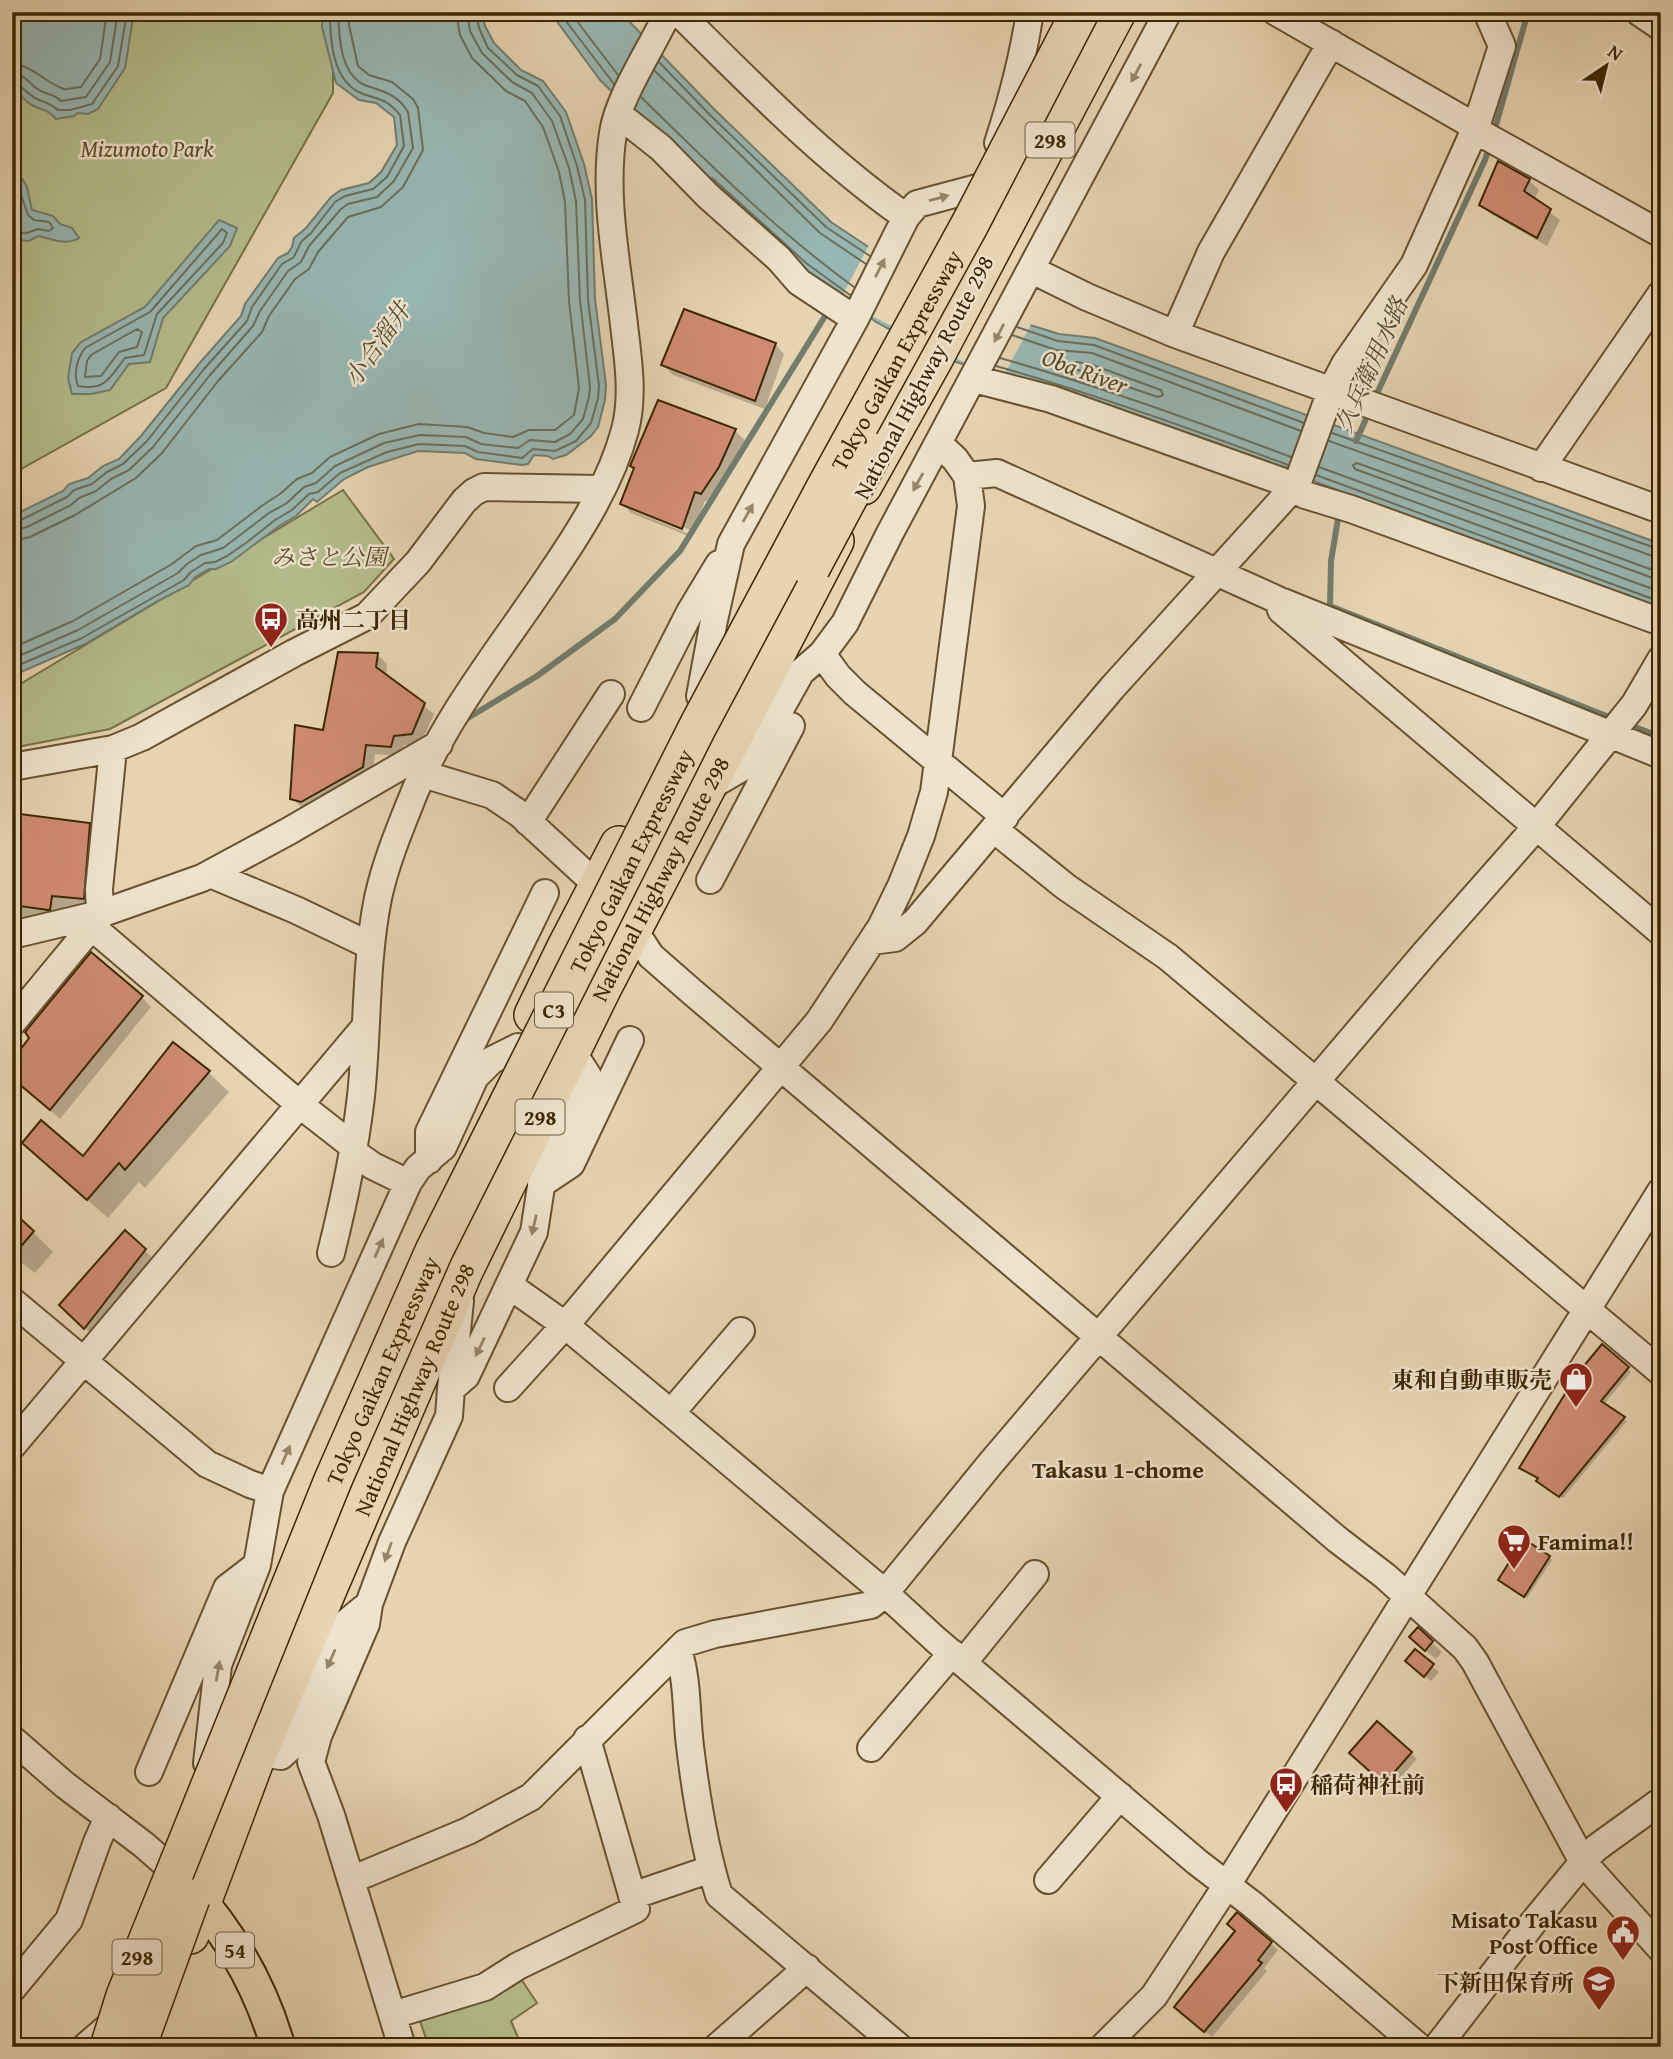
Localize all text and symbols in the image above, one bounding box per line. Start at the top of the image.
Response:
north arrow [1572,32,1642,102]
text: N [1603,37,1629,67]
one-way arrow [1131,63,1143,83]
road number: 298 [1026,122,1074,158]
park label: Mizumoto Park [80,132,214,165]
one-way arrow [928,192,950,203]
street label: Tokyo Gaikan Expressway [822,243,970,476]
street label: National Highway Route 298 [845,249,1001,505]
one-way arrow [875,258,886,278]
water label: 久兵衛用水路 [1326,290,1417,438]
water label: 小合溜井 [335,293,420,393]
one-way arrow [993,323,1004,343]
water label: Oba River [1037,339,1134,403]
one-way arrow [912,472,924,492]
one-way arrow [742,503,754,523]
park label: みさと公園 [272,540,391,573]
bus stop icon: 高州二丁目 [252,600,290,649]
place label: 高州二丁目 [296,603,411,636]
street label: Tokyo Gaikan Expressway [560,742,701,978]
street label: National Highway Route 298 [582,750,737,1006]
road number: C3 [535,992,573,1028]
road number: 298 [516,1100,564,1134]
one-way arrow [529,1214,540,1236]
one-way arrow [374,1237,385,1258]
street label: Tokyo Gaikan Expressway [317,1250,447,1490]
street label: National Highway Route 298 [345,1257,482,1521]
one-way arrow [475,1337,486,1357]
shop icon: 東和自動車販売 [1557,1360,1595,1409]
place label: 東和自動車販売 [1391,1363,1552,1396]
one-way arrow [280,1445,292,1465]
district label: Takasu 1-chome [1032,1452,1204,1487]
supermarket icon: Famima!! [1495,1522,1533,1571]
place label: Famima!! [1538,1525,1634,1558]
one-way arrow [382,1541,393,1562]
one-way arrow [325,1649,337,1669]
one-way arrow [213,1660,224,1682]
bus stop icon: 稲荷神社前 [1267,1765,1305,1814]
place label: 稲荷神社前 [1310,1768,1425,1801]
place label: Misato Takasu Post Office [1451,1903,1599,1962]
public building icon: Misato Takasu Post Office [1604,1913,1642,1962]
road number: 54 [216,1932,254,1968]
road number: 298 [113,1940,162,1974]
school or university icon: 下新田保育所 [1580,1963,1618,2012]
place label: 下新田保育所 [1436,1966,1574,1999]

